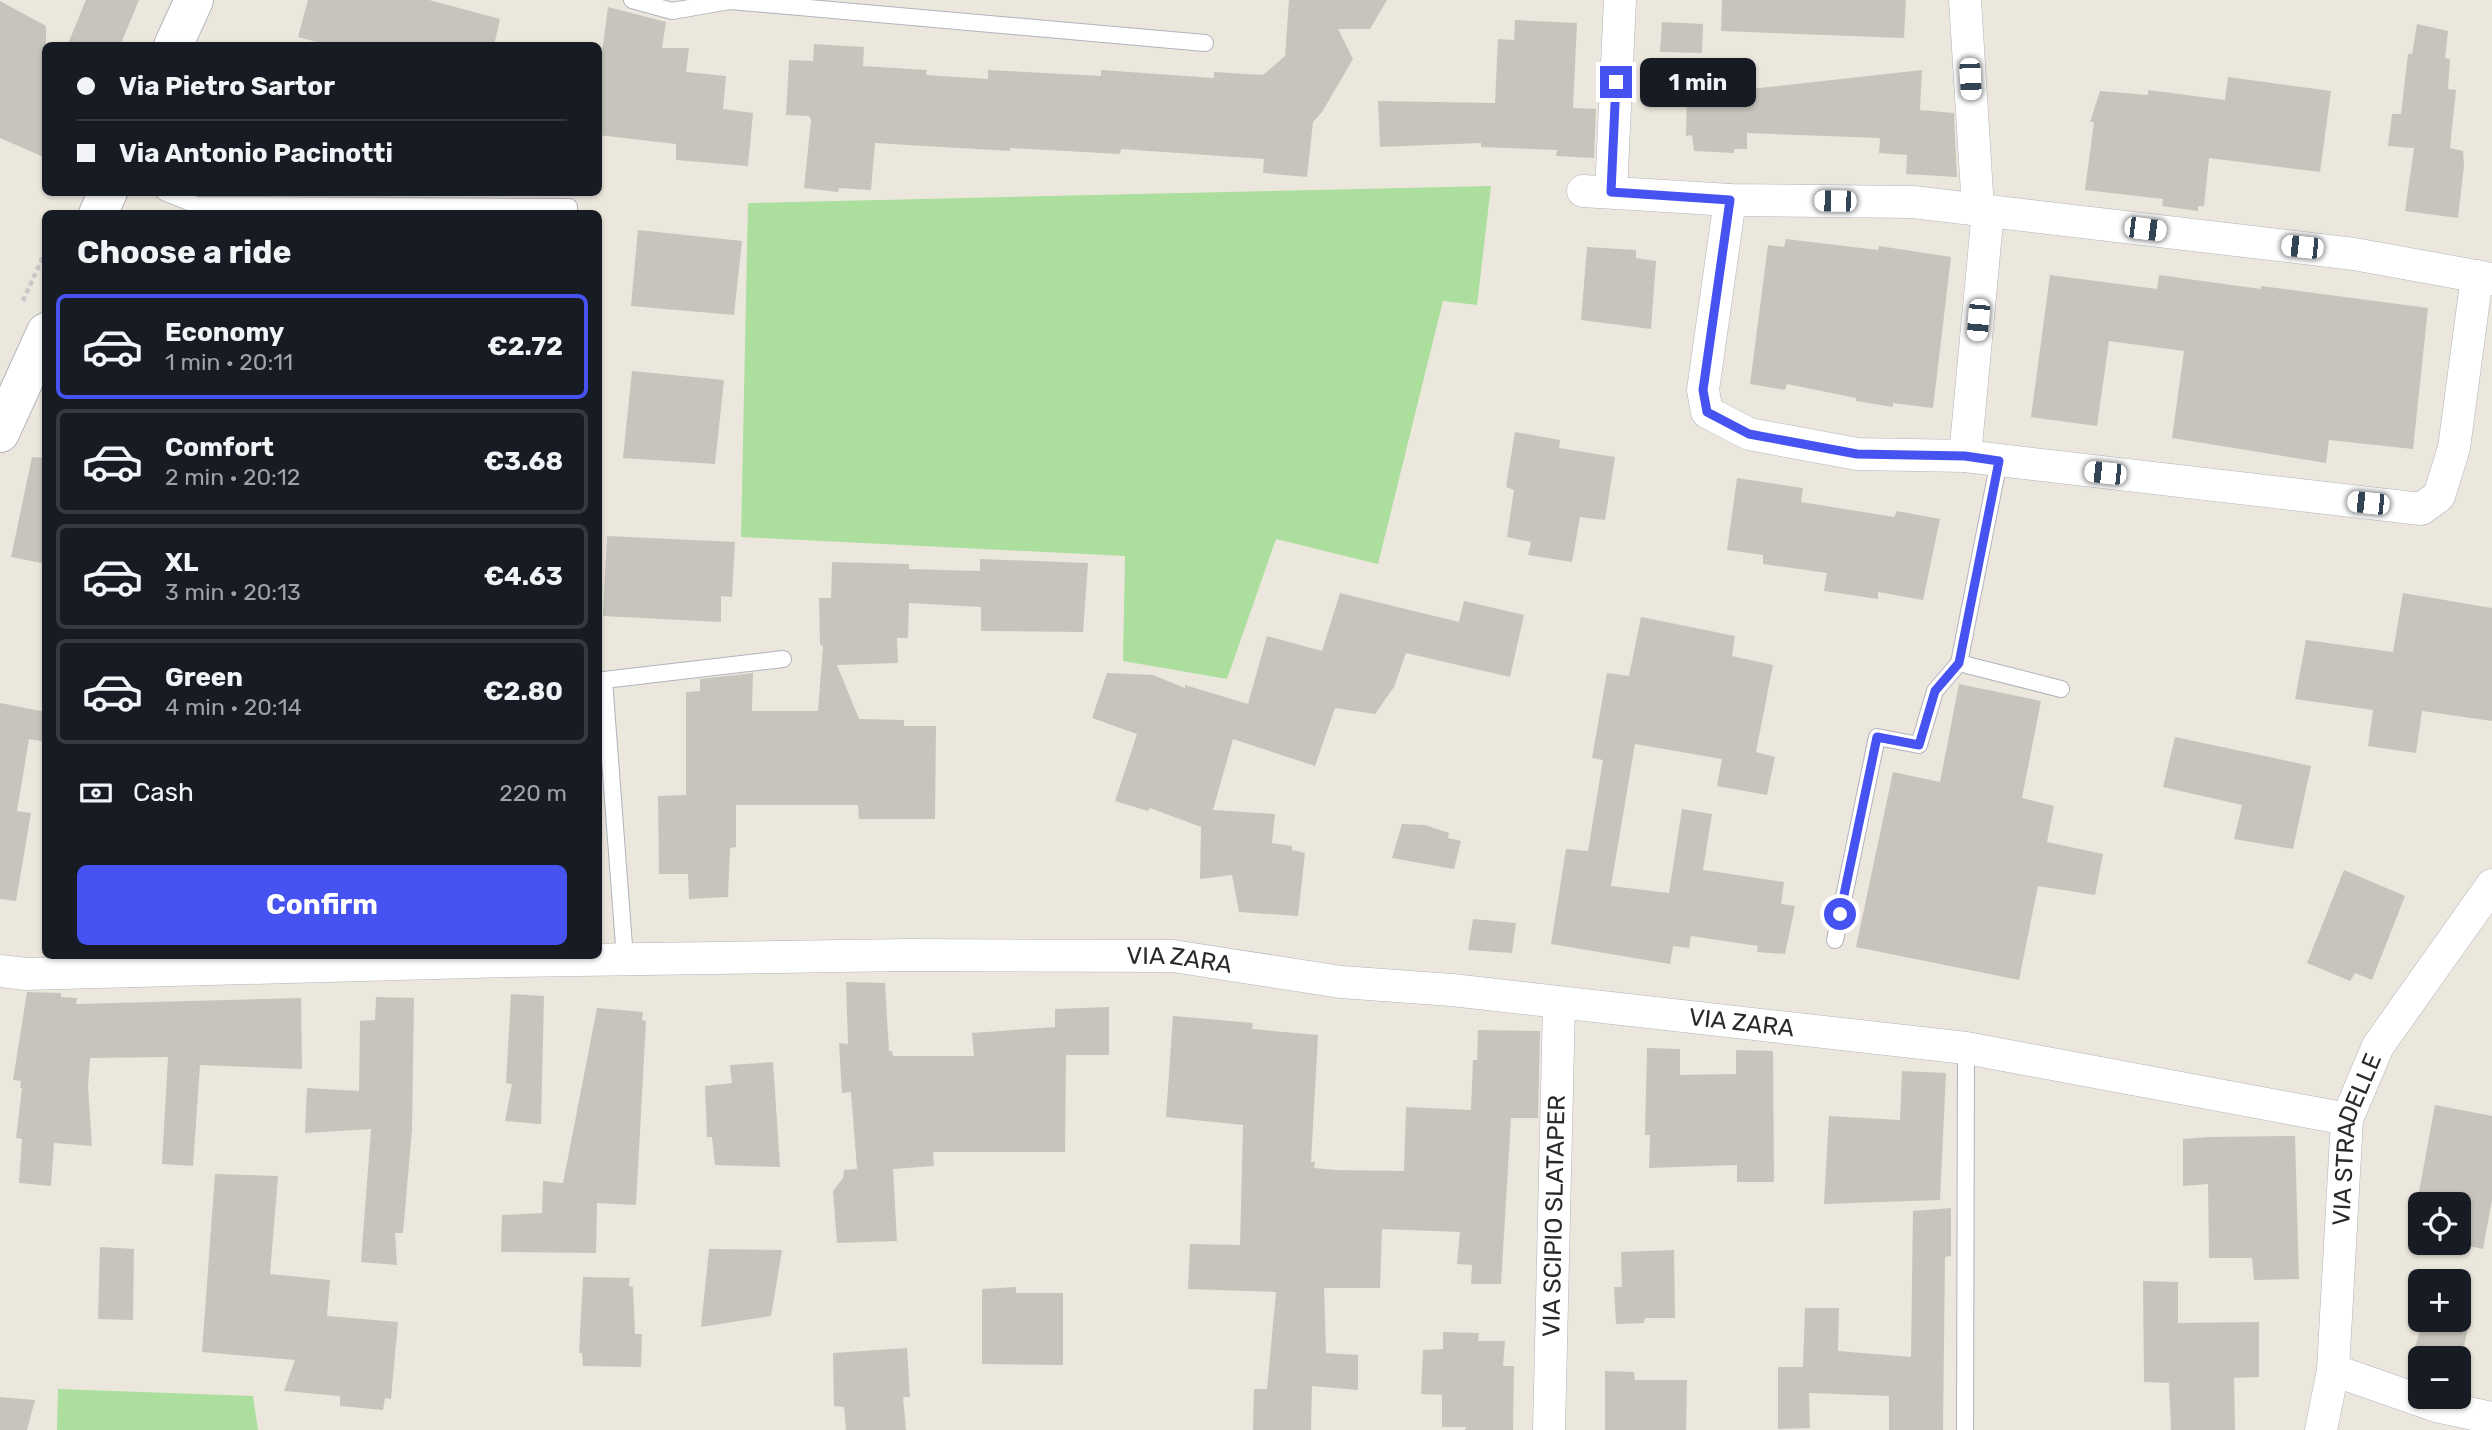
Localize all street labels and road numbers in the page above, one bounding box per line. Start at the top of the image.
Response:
street label: VIA ZARA [1127,942,1234,979]
street label: VIA ZARA [1687,1003,1796,1043]
street label: VIA STRADELLE [2327,1049,2387,1227]
street label: VIA SCIPIO SLATAPER [1537,1095,1571,1337]

